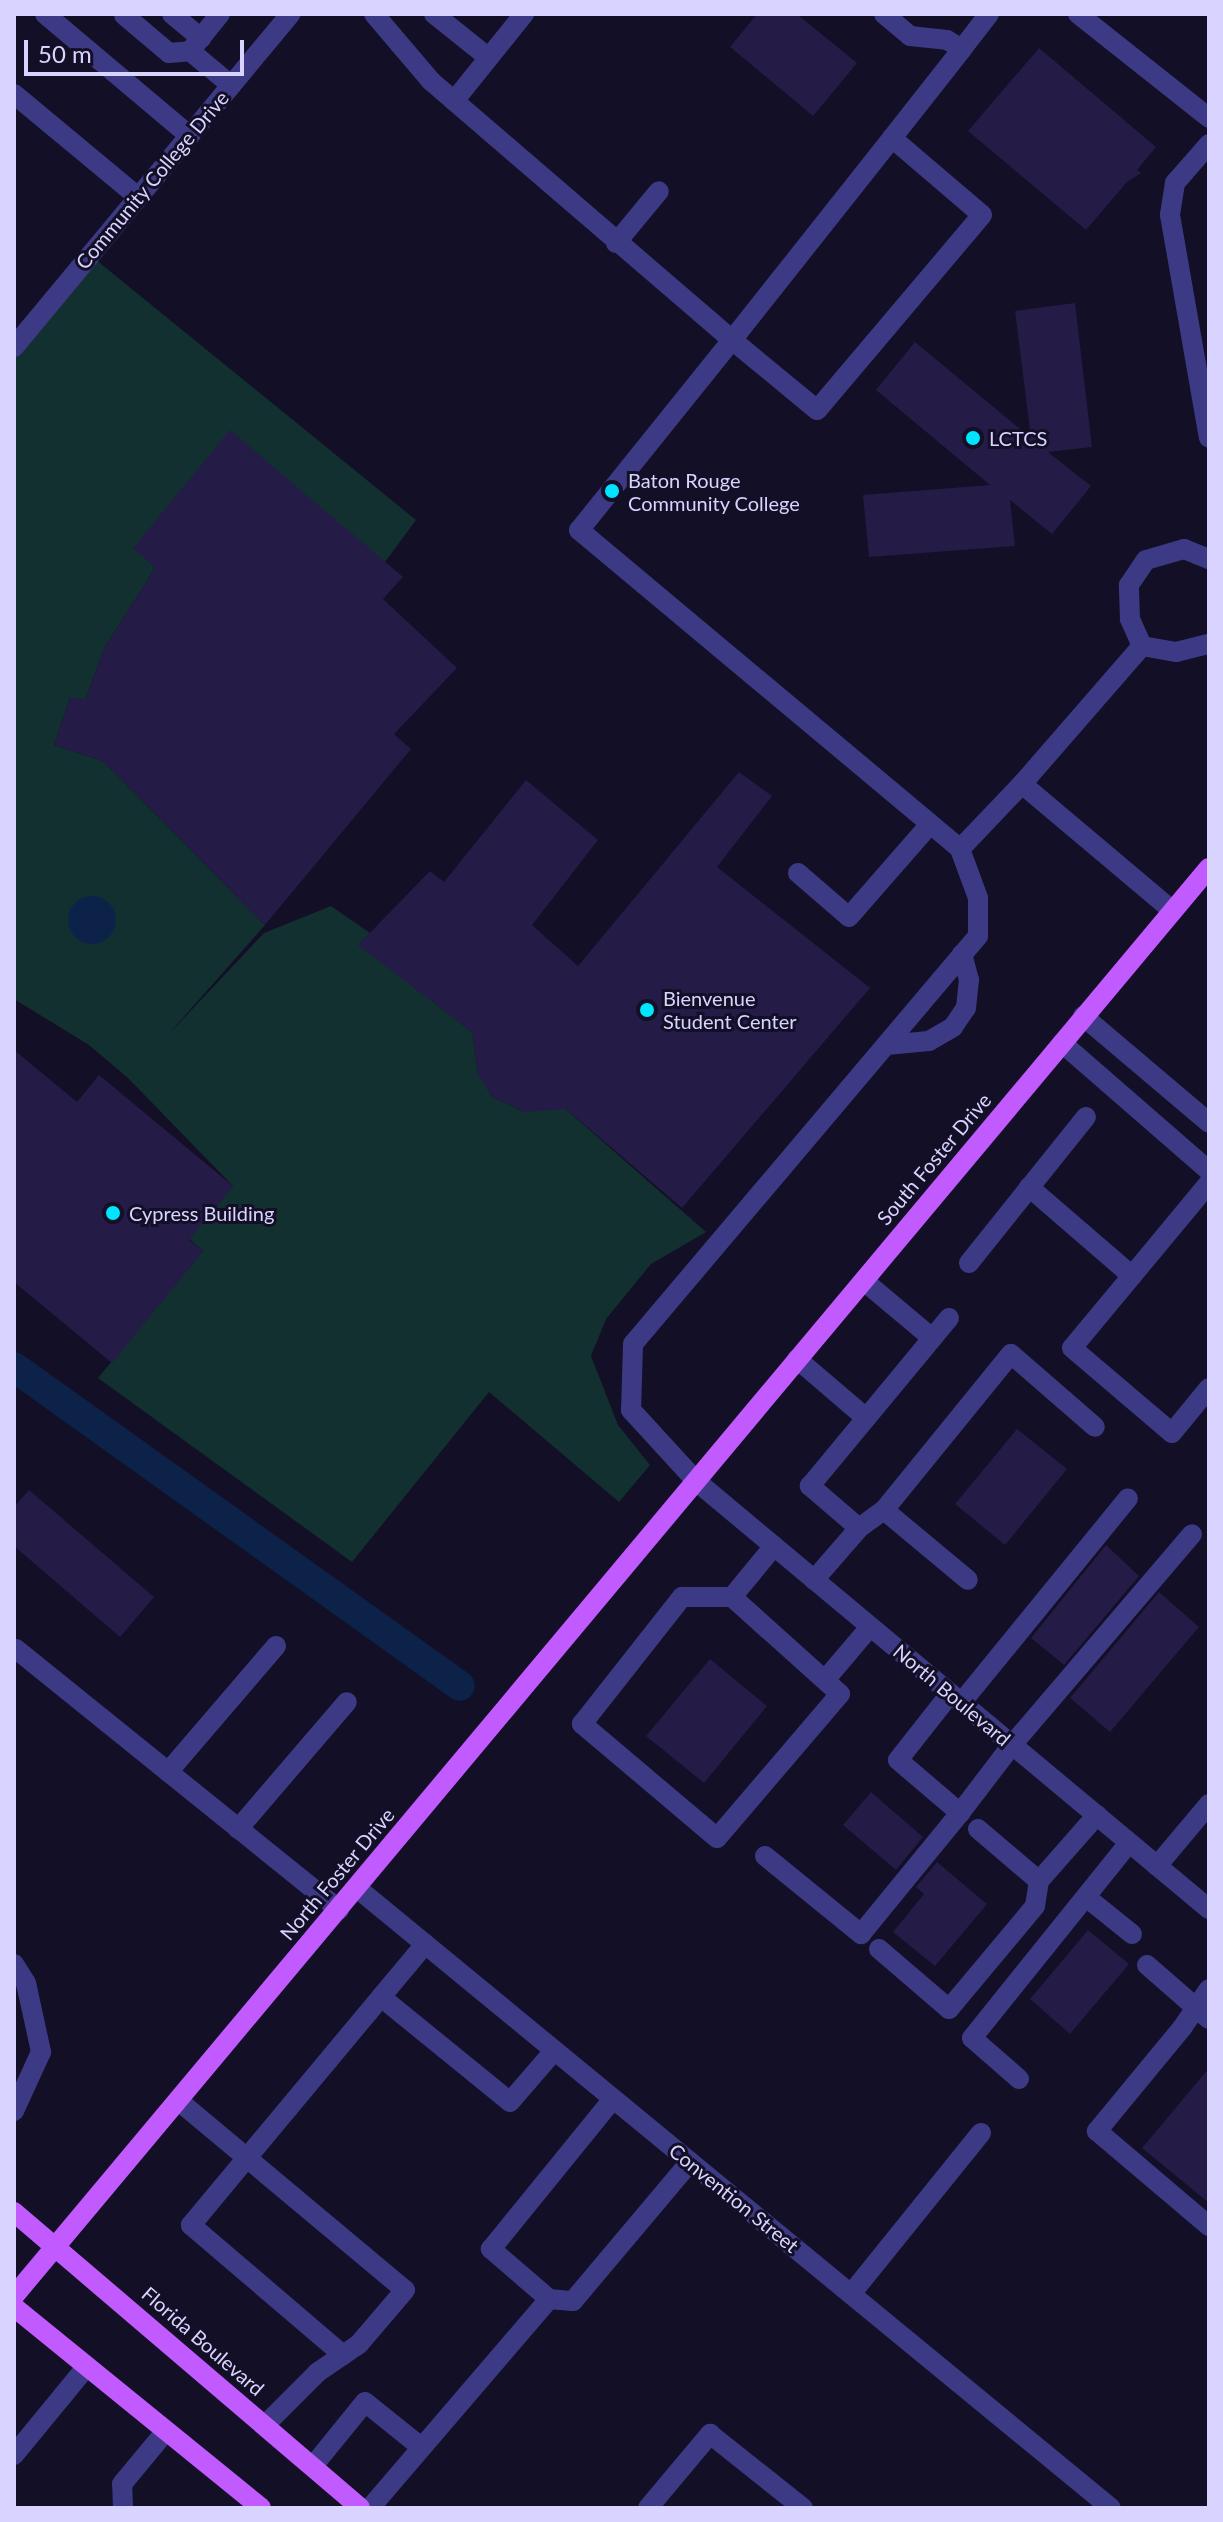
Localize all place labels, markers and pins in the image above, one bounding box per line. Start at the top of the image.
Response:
place label: LCTCS [989,426,1047,450]
marker: LCTCS [964,429,982,447]
place label: Baton Rouge Community College [628,468,800,515]
marker: Baton Rouge Community College [603,482,621,500]
place label: Bienvenue Student Center [663,986,796,1033]
marker: Bienvenue Student Center [638,1001,656,1019]
place label: Cypress Building [129,1201,274,1225]
marker: Cypress Building [104,1204,122,1222]

